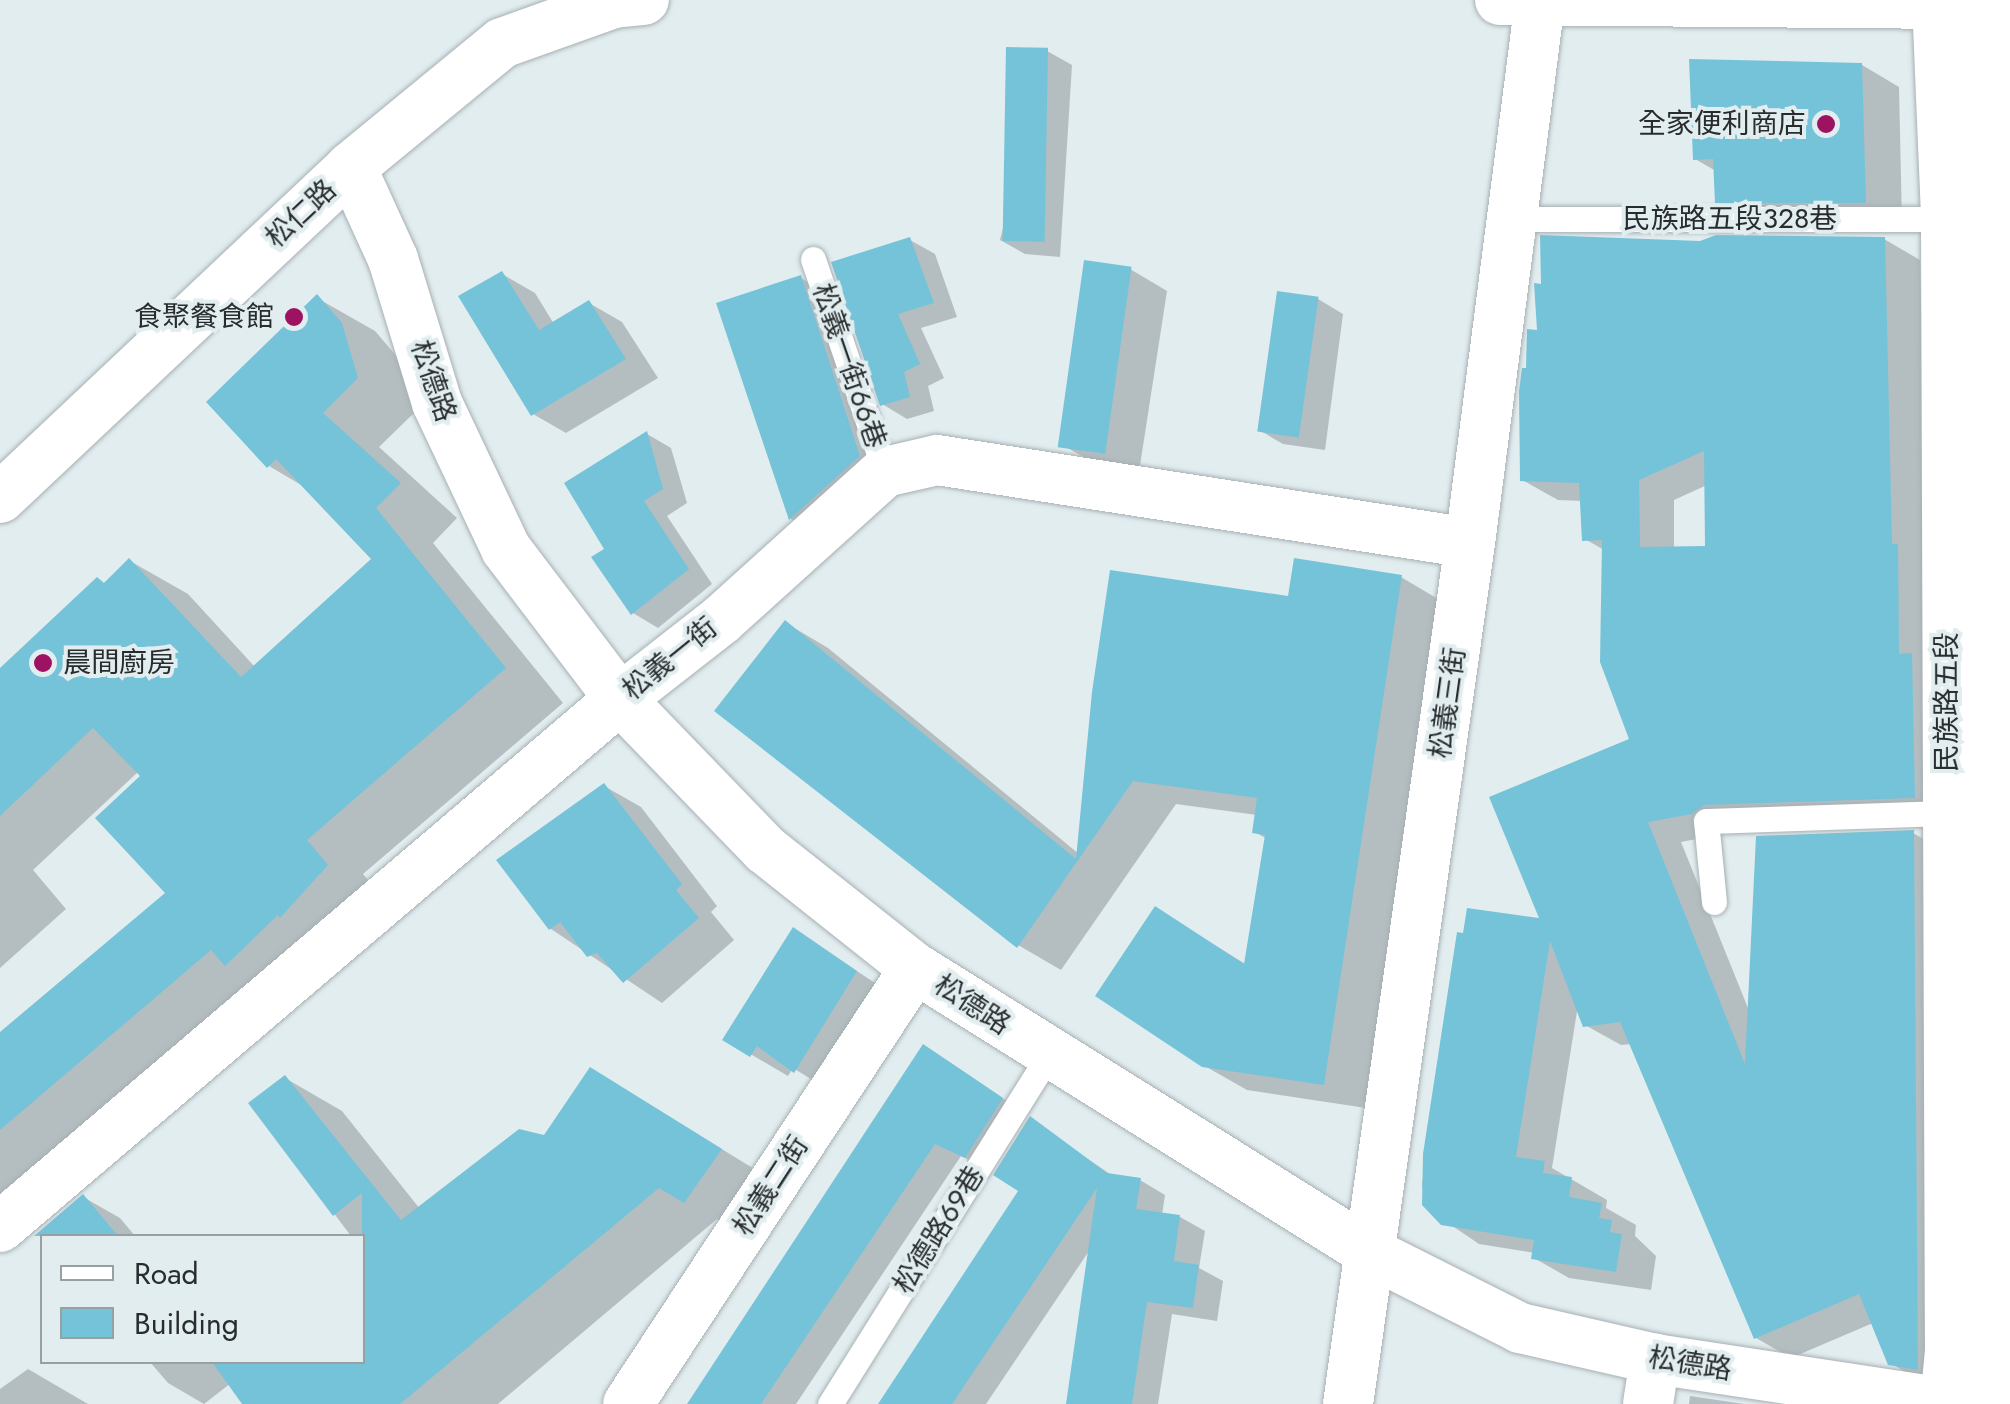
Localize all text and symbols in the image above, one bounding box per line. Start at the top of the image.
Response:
place label: 全家便利商店 [1638,107,1806,141]
marker: 全家便利商店 [1815,113,1837,135]
street label: 松仁路 [259,173,343,255]
street label: 民族路五段328巷 [1623,202,1837,236]
street label: 松義一街66巷 [805,279,893,453]
place label: 食聚餐食館 [134,300,274,334]
marker: 食聚餐食館 [283,306,305,328]
street label: 松德路 [403,336,463,426]
street label: 松義一街 [616,611,724,707]
street label: 民族路五段 [1930,632,1964,772]
street label: 松義三街 [1424,645,1472,761]
place label: 晨間廚房 [63,646,175,680]
marker: 晨間廚房 [32,652,54,674]
street label: 松德路 [928,968,1016,1042]
street label: 松義二街 [726,1130,816,1242]
street label: 松德路69巷 [887,1160,991,1300]
legend [40,1234,365,1364]
text: Road [134,1252,199,1295]
text: Building [134,1302,239,1345]
street label: 松德路 [1646,1341,1734,1387]

